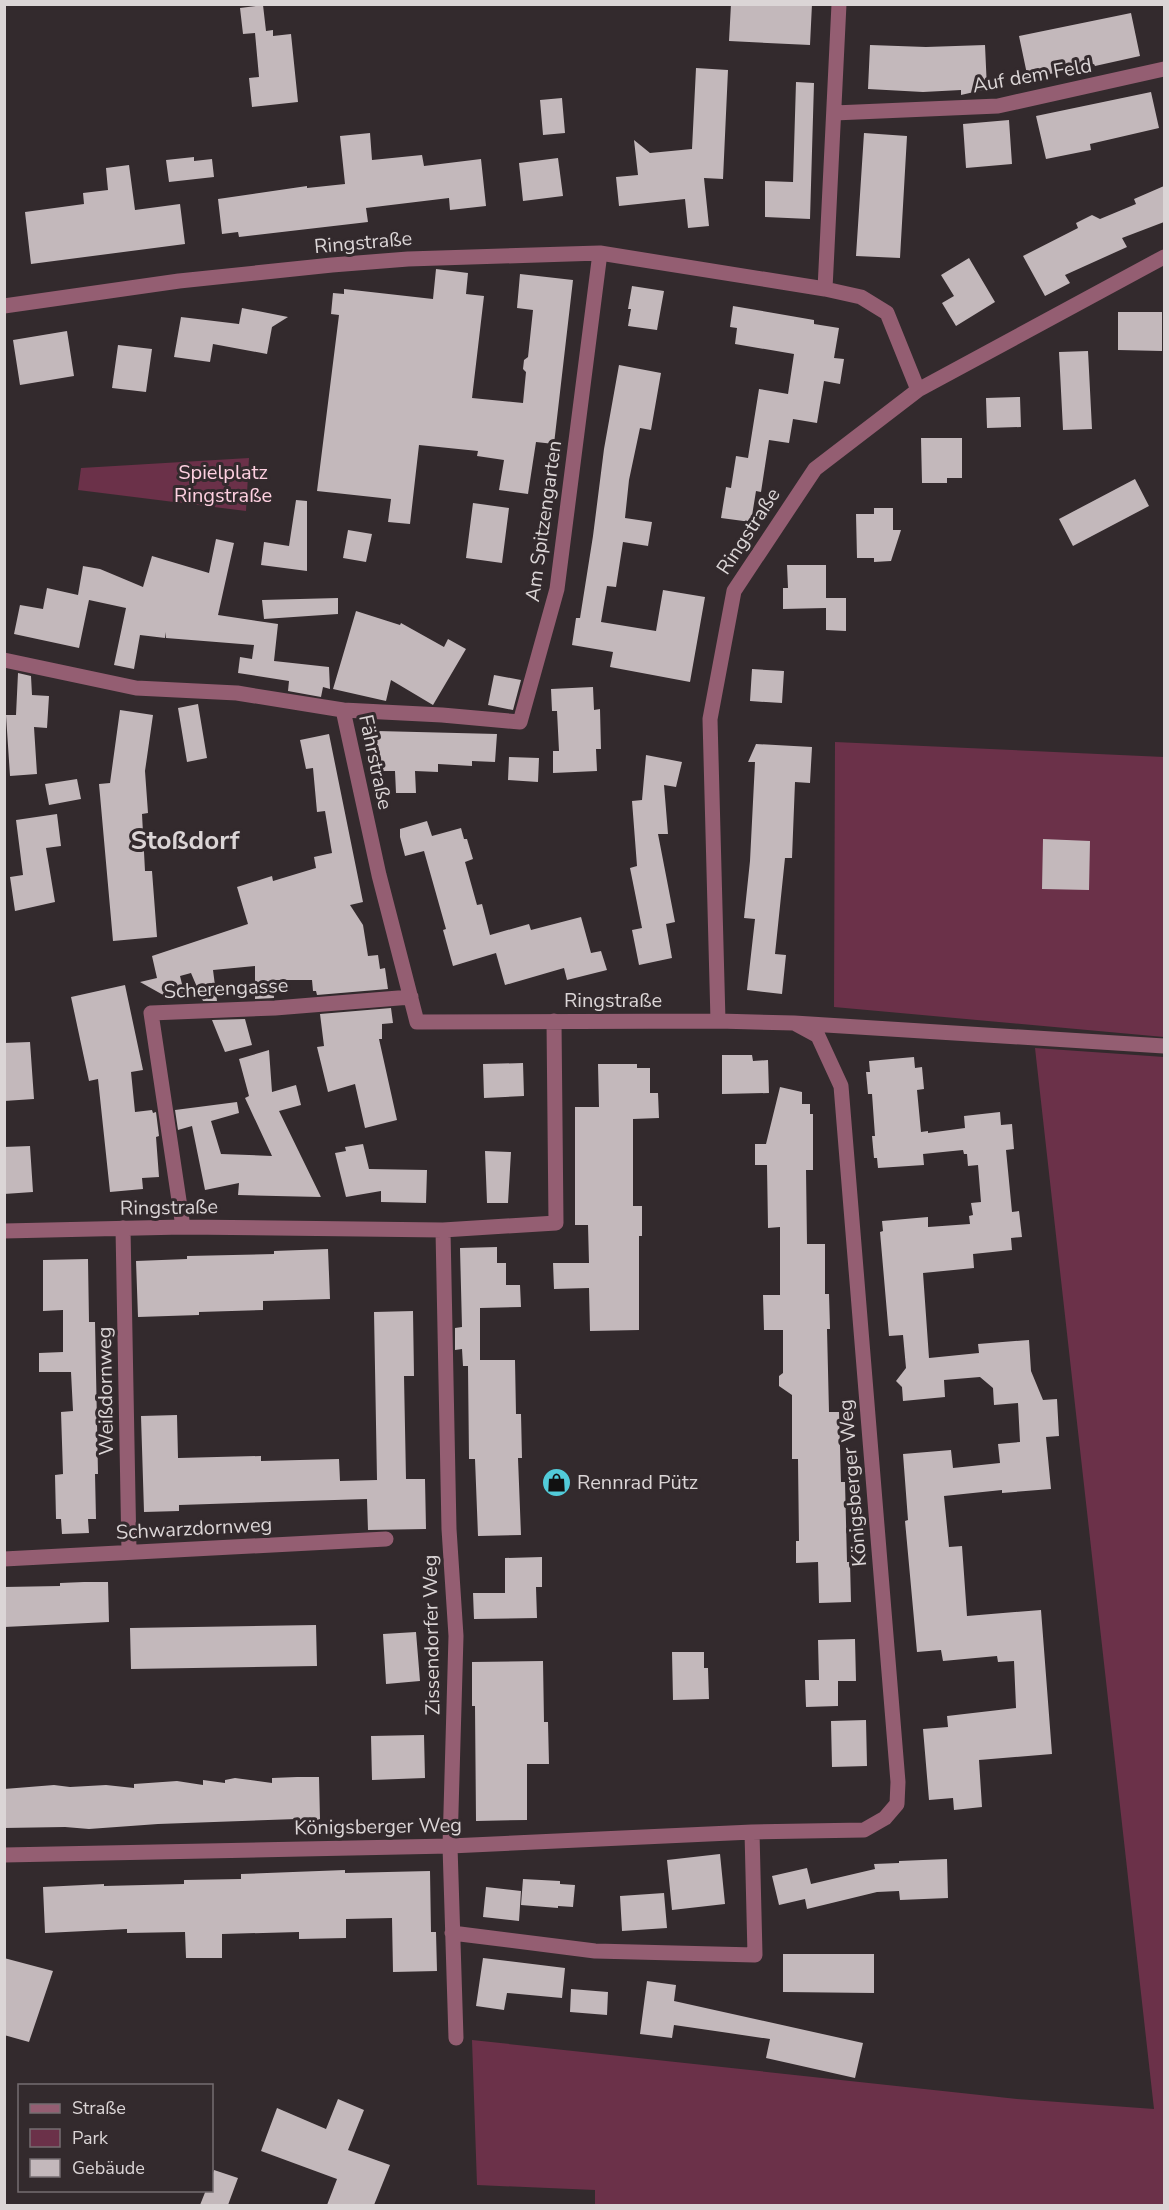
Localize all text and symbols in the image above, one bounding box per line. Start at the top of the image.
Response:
street label: Auf dem Feld [970,52,1094,99]
street label: Ringstraße [313,225,413,260]
street label: Am Spitzengarten [519,439,568,603]
park label: Spielplatz Ringstraße [174,459,272,509]
street label: Ringstraße [710,483,786,580]
street label: Fährstraße [352,712,399,812]
district label: Stoßdorf [130,823,240,858]
street label: Scherengasse [163,972,289,1005]
street label: Ringstraße [564,987,662,1014]
street label: Ringstraße [120,1193,218,1222]
street label: Weißdornweg [91,1326,120,1456]
street label: Königsberger Weg [832,1398,873,1568]
shop icon: Rennrad Pütz [540,1466,572,1498]
place label: Rennrad Pütz [577,1469,698,1496]
street label: Schwarzdornweg [115,1511,273,1546]
street label: Zissendorfer Weg [417,1554,446,1716]
street label: Königsberger Weg [294,1812,462,1841]
legend [18,2084,213,2192]
text: Straße [72,2096,126,2120]
text: Park [72,2126,109,2150]
text: Gebäude [72,2156,145,2180]

